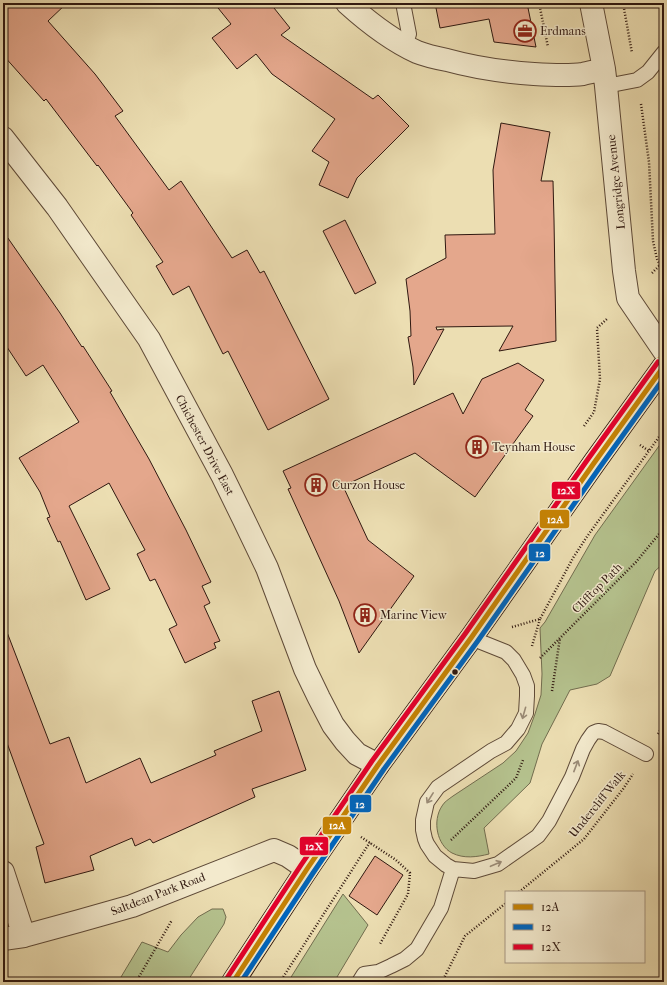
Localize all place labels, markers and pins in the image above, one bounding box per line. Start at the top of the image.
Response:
office icon: Erdmans [512,18,538,44]
place label: Erdmans [540,24,586,38]
building icon: Teynham House [464,434,490,460]
place label: Teynham House [492,440,576,454]
building icon: Curzon House [303,472,329,498]
place label: Curzon House [332,478,405,492]
building icon: Marine View [352,602,378,628]
place label: Marine View [380,608,448,622]
unlabelled marker [450,667,460,677]

